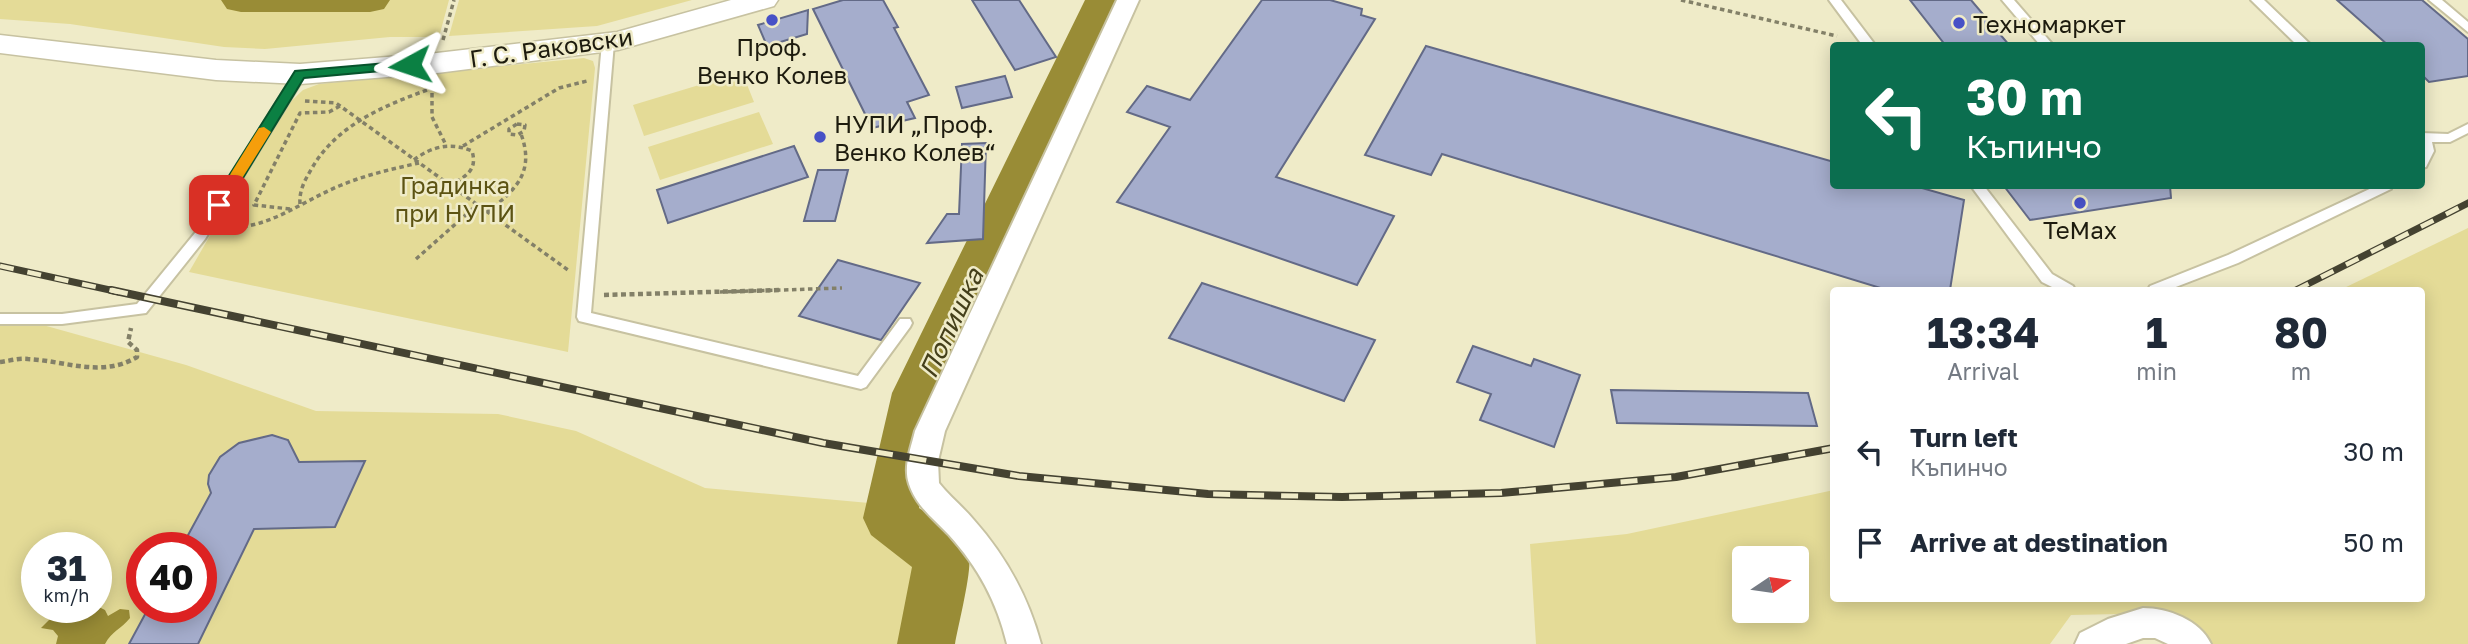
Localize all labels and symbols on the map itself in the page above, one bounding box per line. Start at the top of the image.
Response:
place label: Техномаркет [1973,9,2126,38]
marker: Проф. Венко Колев [764,12,780,28]
marker: Техномаркет [1951,15,1967,31]
street label: Г. С. Раковски [468,21,634,73]
position arrow [373,28,447,102]
place label: Проф. Венко Колев [697,32,847,89]
place label: НУПИ „Проф. Венко Колев“ [834,109,996,166]
marker: НУПИ „Проф. Венко Колев“ [812,129,828,145]
park label: Градинка при НУПИ [395,170,515,227]
pin [189,175,249,235]
marker: ТеМах [2072,195,2088,211]
place label: ТеМах [2043,215,2117,244]
water label: Попишка [912,262,990,383]
speed limit sign: 40 [126,532,217,623]
north arrow [1732,546,1810,623]

